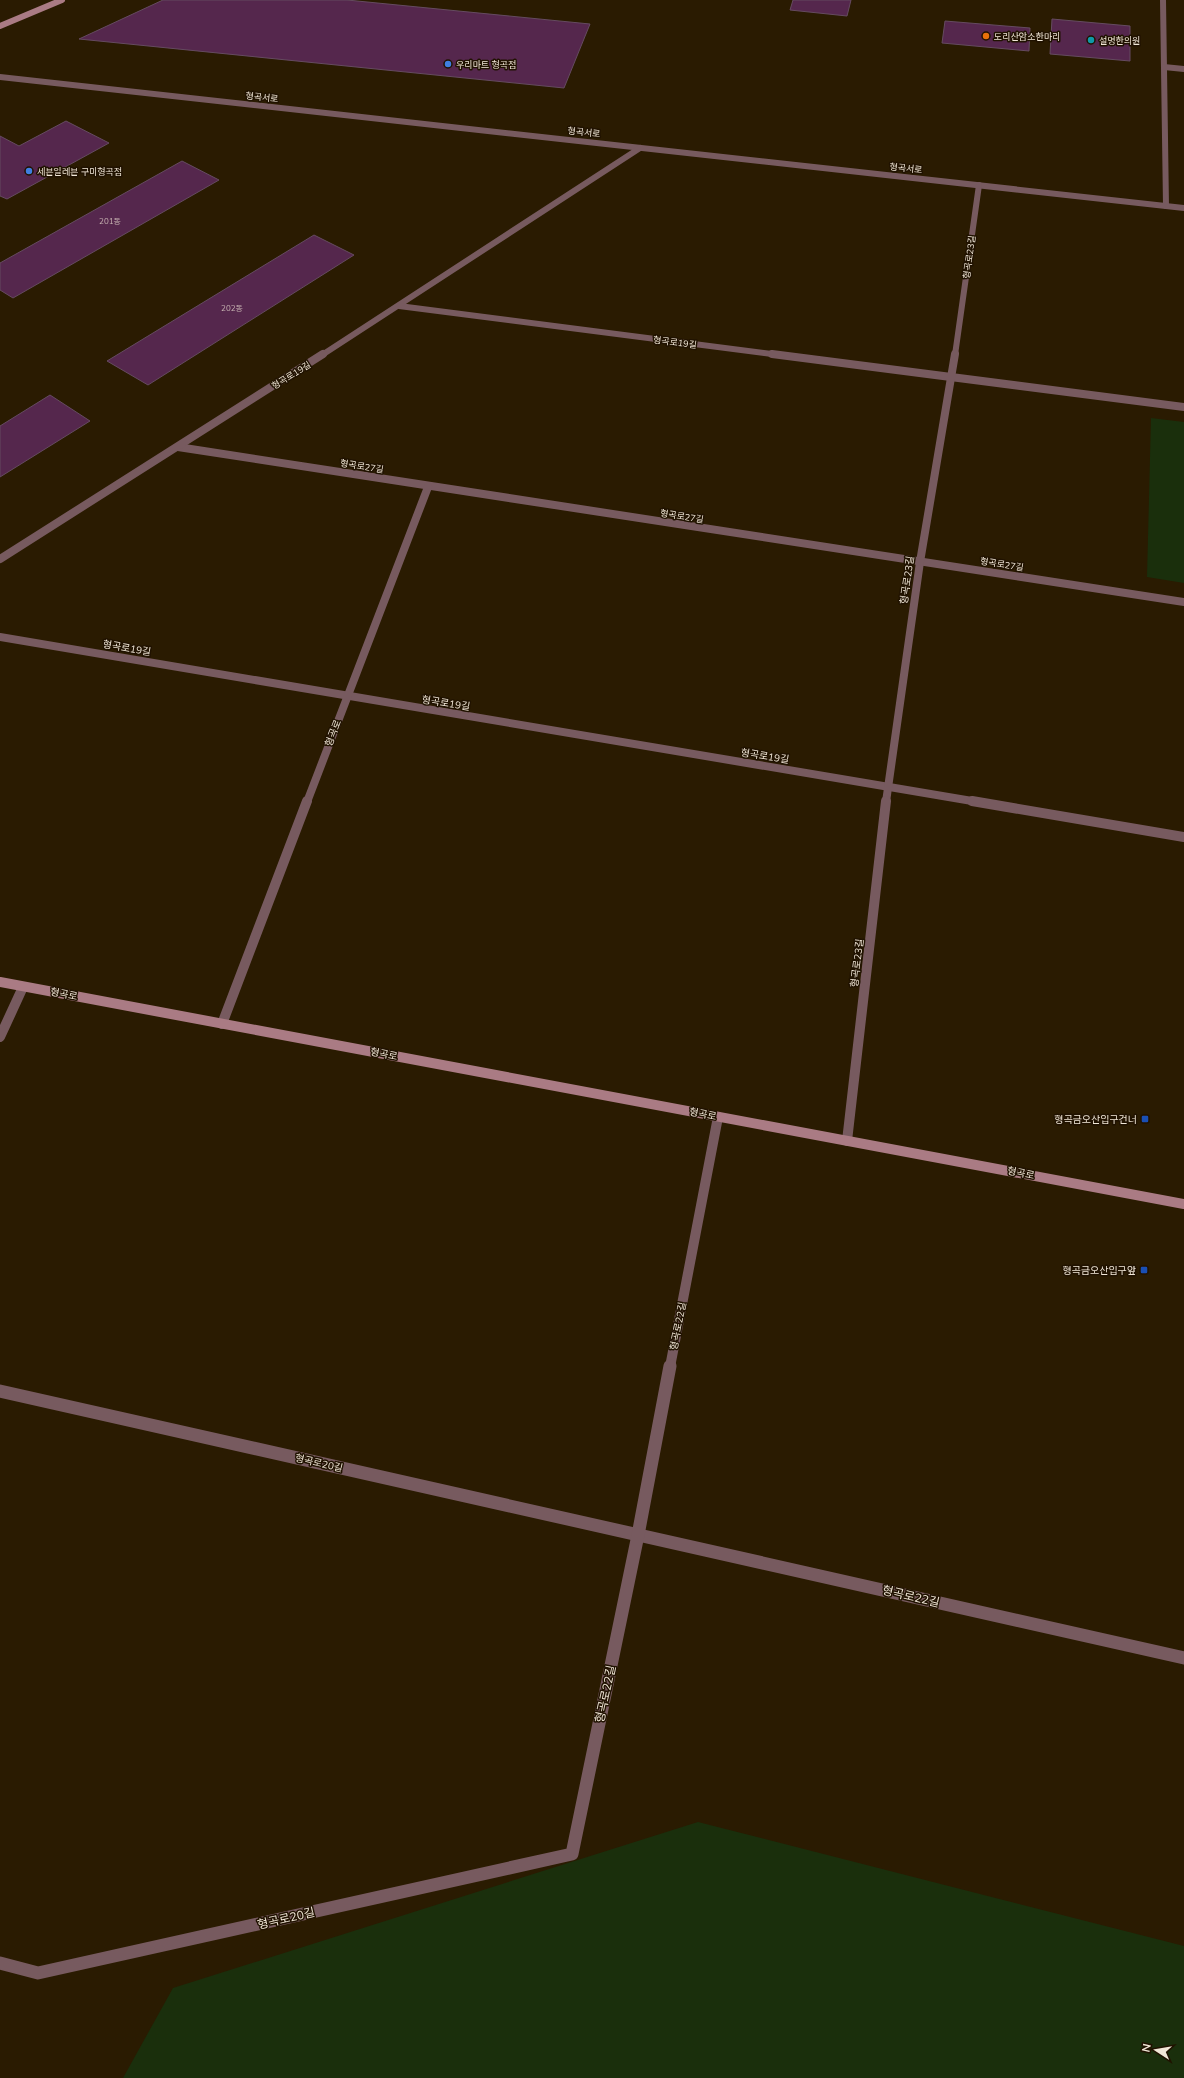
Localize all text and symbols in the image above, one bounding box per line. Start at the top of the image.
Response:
marker: 도리산암소한마리 [981,31,991,41]
place label: 도리산암소한마리 [994,31,1060,42]
marker: 설명한의원 [1086,35,1096,45]
place label: 설명한의원 [1099,35,1140,46]
marker: 우리마트 형곡점 [443,59,453,69]
place label: 우리마트 형곡점 [456,59,516,70]
street label: 형곡서로 [245,90,279,104]
street label: 형곡서로 [567,125,601,139]
street label: 형곡서로 [889,161,923,175]
marker: 세븐일레븐 구미형곡점 [24,166,34,176]
place label: 세븐일레븐 구미형곡점 [37,166,122,177]
house number: 201동 [99,216,121,226]
street label: 형곡로23길 [960,234,978,280]
house number: 202동 [221,303,243,313]
street label: 형곡로19길 [653,334,697,350]
street label: 형곡로19길 [269,359,313,391]
street label: 형곡로27길 [339,457,385,475]
street label: 형곡로27길 [659,507,705,525]
street label: 형곡로23길 [897,555,917,605]
street label: 형곡로27길 [979,555,1025,573]
street label: 형곡로19길 [102,637,152,659]
street label: 형곡로19길 [421,693,471,713]
street label: 형곡로 [322,718,344,748]
street label: 형곡로19길 [740,746,790,766]
street label: 형곡로23길 [848,938,866,988]
street label: 형곡로 [49,985,79,1003]
street label: 형곡로 [369,1045,399,1063]
street label: 형곡로 [688,1105,718,1123]
place label: 형곡금오산입구건너 [1054,1113,1137,1126]
marker: 형곡금오산입구건너 [1140,1114,1150,1124]
street label: 형곡로 [1006,1164,1036,1182]
place label: 형곡금오산입구앞 [1062,1264,1136,1277]
marker: 형곡금오산입구앞 [1139,1265,1149,1275]
street label: 형곡로22길 [667,1301,689,1351]
street label: 형곡로20길 [294,1451,344,1475]
street label: 형곡로22길 [881,1582,941,1610]
street label: 형곡로22길 [592,1664,618,1724]
street label: 형곡로20길 [256,1904,316,1932]
north arrow [1136,2030,1176,2070]
text: N [1139,2042,1154,2053]

